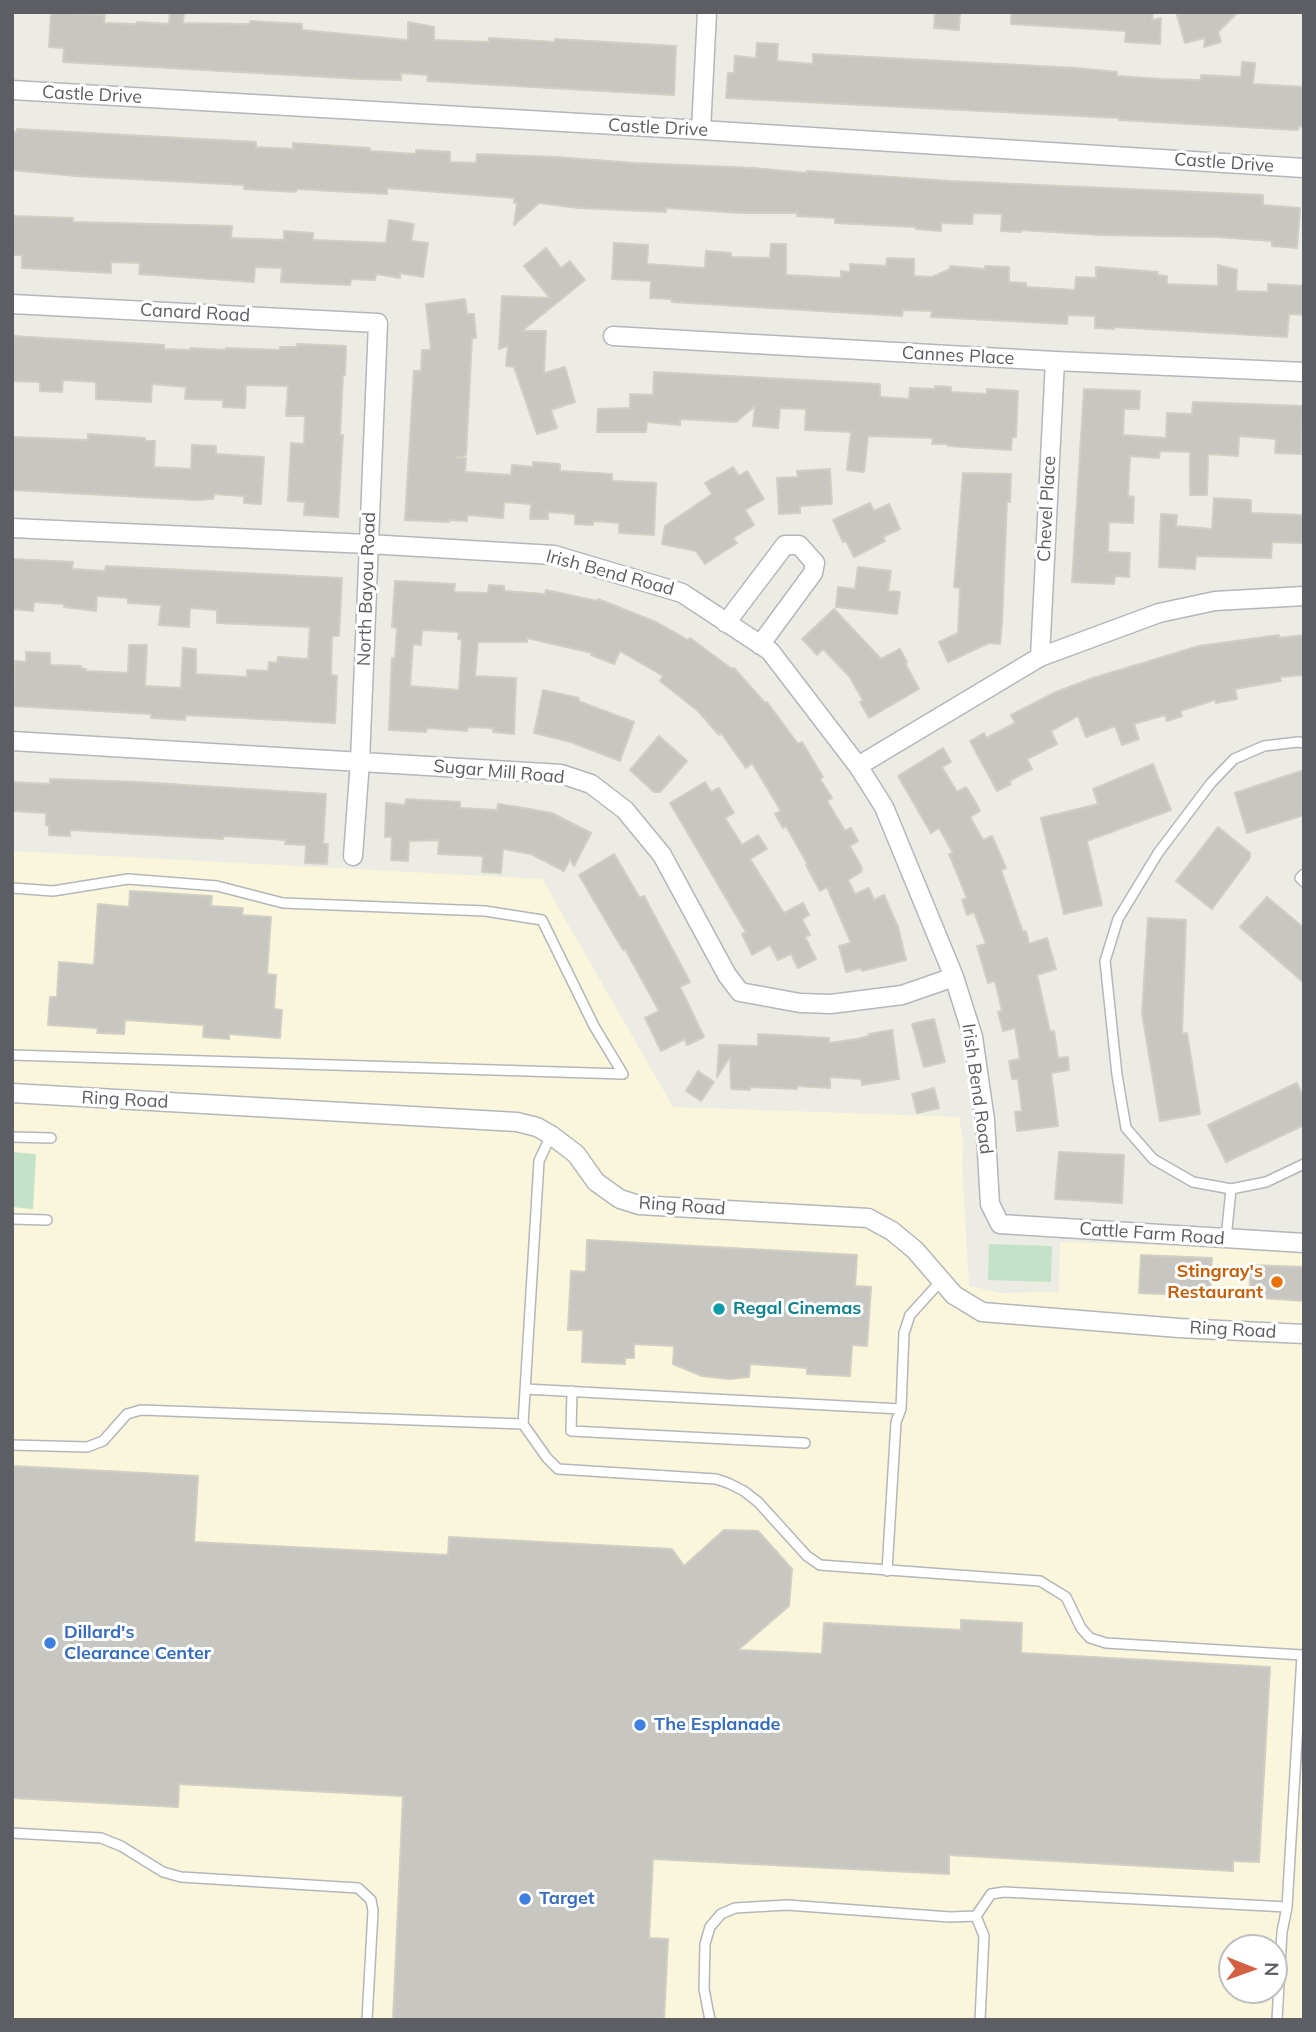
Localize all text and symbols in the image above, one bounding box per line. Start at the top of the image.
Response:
street label: Castle Drive [41,82,143,108]
street label: Castle Drive [607,115,709,141]
street label: Castle Drive [1173,149,1275,177]
street label: Canard Road [139,299,251,327]
street label: Cannes Place [901,342,1015,370]
street label: Chevel Place [1033,455,1061,563]
street label: North Bayou Road [354,512,380,666]
street label: Irish Bend Road [544,546,676,600]
street label: Sugar Mill Road [433,756,565,788]
street label: Irish Bend Road [957,1022,997,1156]
street label: Ring Road [81,1087,169,1113]
street label: Ring Road [638,1192,726,1220]
street label: Cattle Farm Road [1079,1218,1225,1250]
place label: Stingray's Restaurant [1167,1261,1263,1304]
marker: Stingray's Restaurant [1269,1274,1285,1290]
place label: Regal Cinemas [733,1298,861,1320]
marker: Regal Cinemas [711,1301,727,1317]
street label: Ring Road [1189,1317,1277,1343]
place label: Dillard's Clearance Center [64,1622,211,1664]
marker: Dillard's Clearance Center [42,1635,58,1651]
place label: The Esplanade [654,1714,780,1736]
marker: The Esplanade [632,1717,648,1733]
place label: Target [539,1888,595,1910]
marker: Target [517,1891,533,1907]
north arrow [1218,1934,1288,2004]
text: N [1260,1962,1284,1977]

